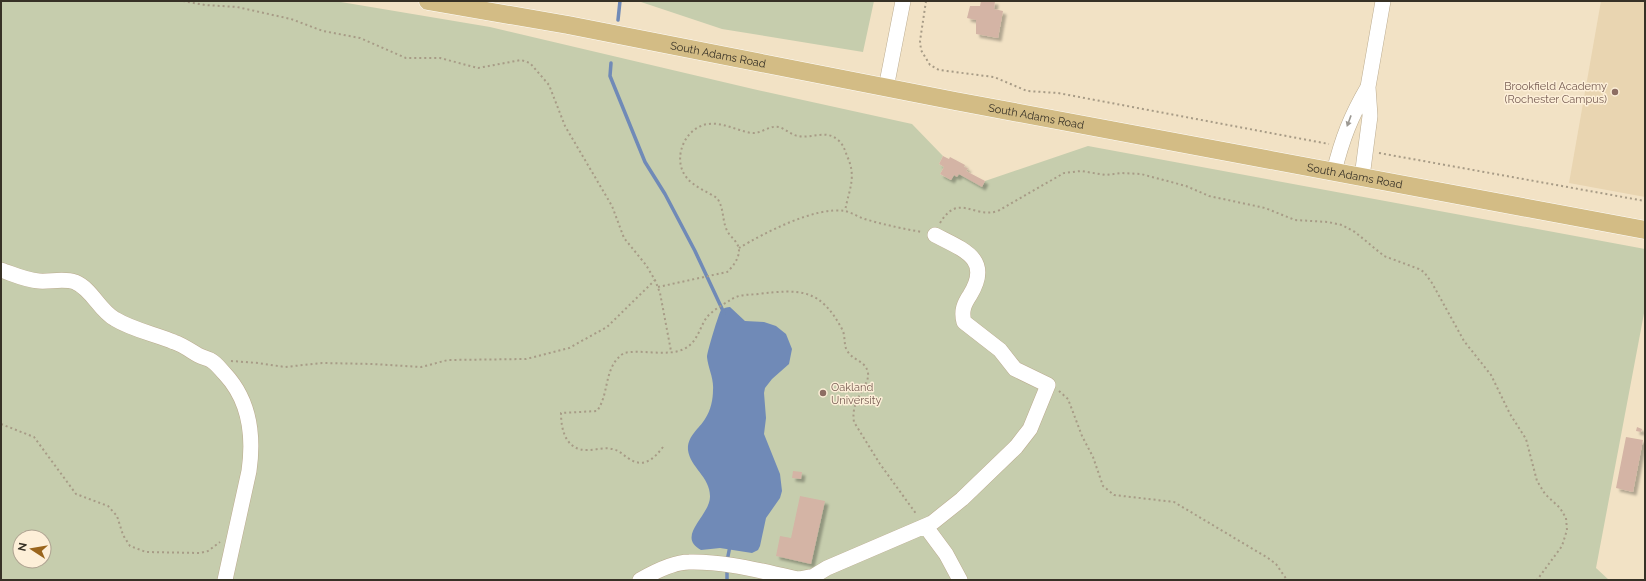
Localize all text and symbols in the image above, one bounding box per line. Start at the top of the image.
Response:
street label: South Adams Road [669,39,767,71]
place label: Brookfield Academy (Rochester Campus) [1504,80,1607,106]
marker: Brookfield Academy (Rochester Campus) [1610,87,1620,97]
street label: South Adams Road [987,101,1085,132]
one-way arrow [1346,116,1352,128]
street label: South Adams Road [1306,161,1404,192]
place label: Oakland University [831,381,881,407]
marker: Oakland University [818,388,828,398]
north arrow [12,529,52,569]
text: N [15,542,30,552]

